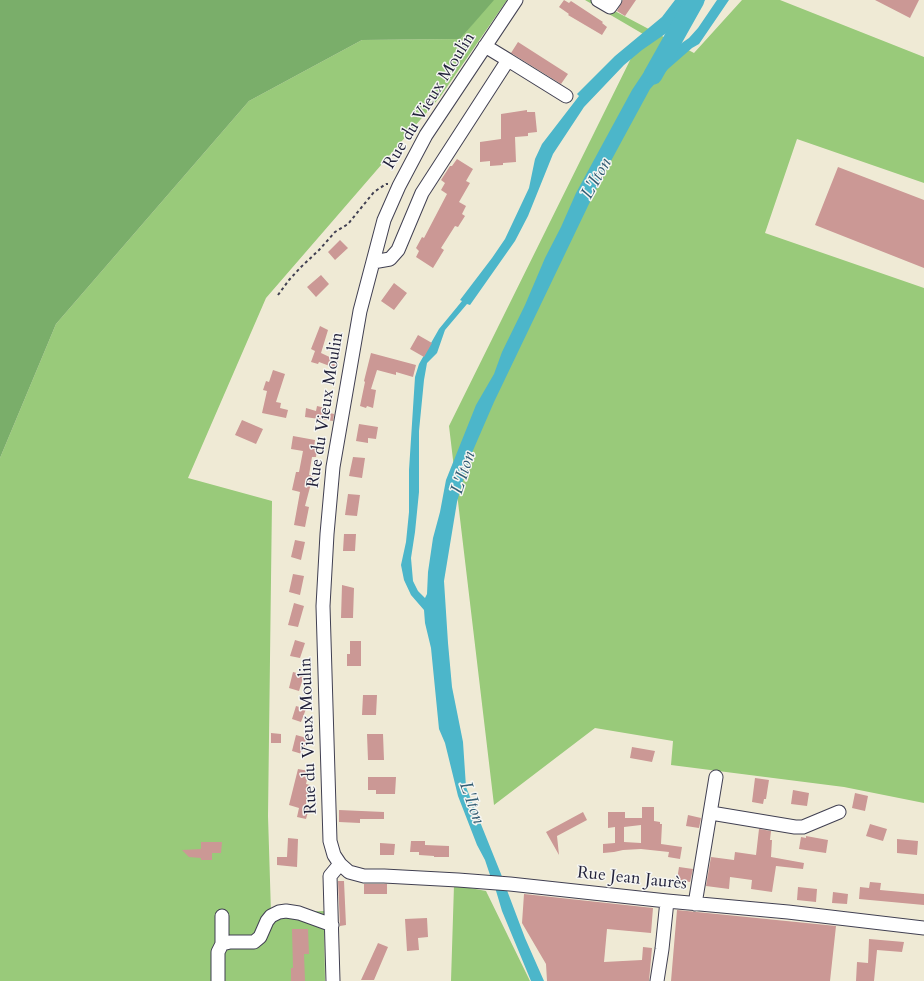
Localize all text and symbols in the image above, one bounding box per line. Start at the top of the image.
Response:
street label: Rue du Vieux Moulin [380,29,480,173]
water label: L'Iton [577,155,617,203]
street label: Rue du Vieux Moulin [304,331,348,489]
water label: L'Iton [447,449,481,497]
street label: Rue du Vieux Moulin [296,657,322,815]
water label: L'Iton [453,779,489,827]
street label: Rue Jean Jaurès [576,863,688,895]

